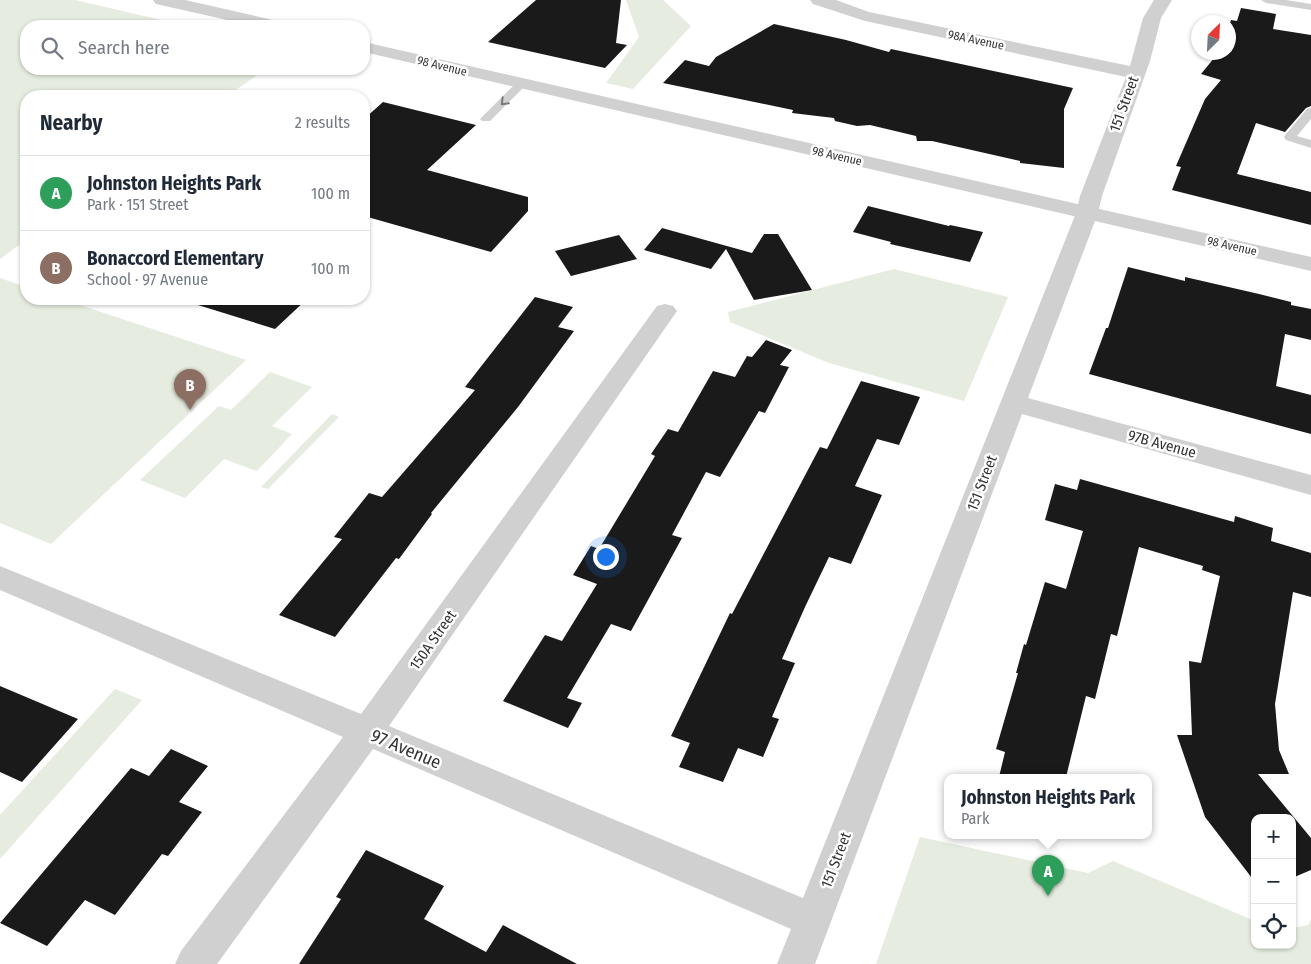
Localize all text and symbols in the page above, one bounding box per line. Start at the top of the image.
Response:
north arrow [1191,15,1236,60]
search box [20,20,370,75]
street label: 98A Avenue [947,27,1005,53]
icon: search [38,34,66,62]
text: Search here [78,36,170,59]
street label: 98 Avenue [416,53,468,79]
street label: 151 Street [1106,73,1142,134]
one-way arrow [500,96,509,105]
text: Nearby [40,110,102,136]
text: 2 results [295,113,350,132]
street label: 98 Avenue [811,143,863,169]
text: Johnston Heights Park [87,172,261,195]
text: A [52,184,60,203]
text: 100 m [311,184,350,203]
text: Park · 151 Street [87,195,188,214]
street label: 98 Avenue [1206,233,1258,259]
text: Bonaccord Elementary [87,247,263,270]
text: B [52,259,60,278]
text: 100 m [311,259,350,278]
text: School · 97 Avenue [87,270,208,289]
pin: B [174,369,206,410]
street label: 97B Avenue [1126,426,1198,462]
street label: 151 Street [963,452,1001,513]
your location [593,544,619,570]
street label: 150A Street [406,607,460,673]
street label: 97 Avenue [368,724,445,774]
popup [944,774,1152,839]
text: Johnston Heights Park [961,786,1135,809]
text: Park [961,809,989,828]
map controls [1251,814,1296,949]
button: + [1251,814,1296,859]
street label: 151 Street [817,829,855,890]
pin: A [1032,855,1064,896]
button: − [1251,859,1296,904]
button: locate [1251,904,1296,949]

